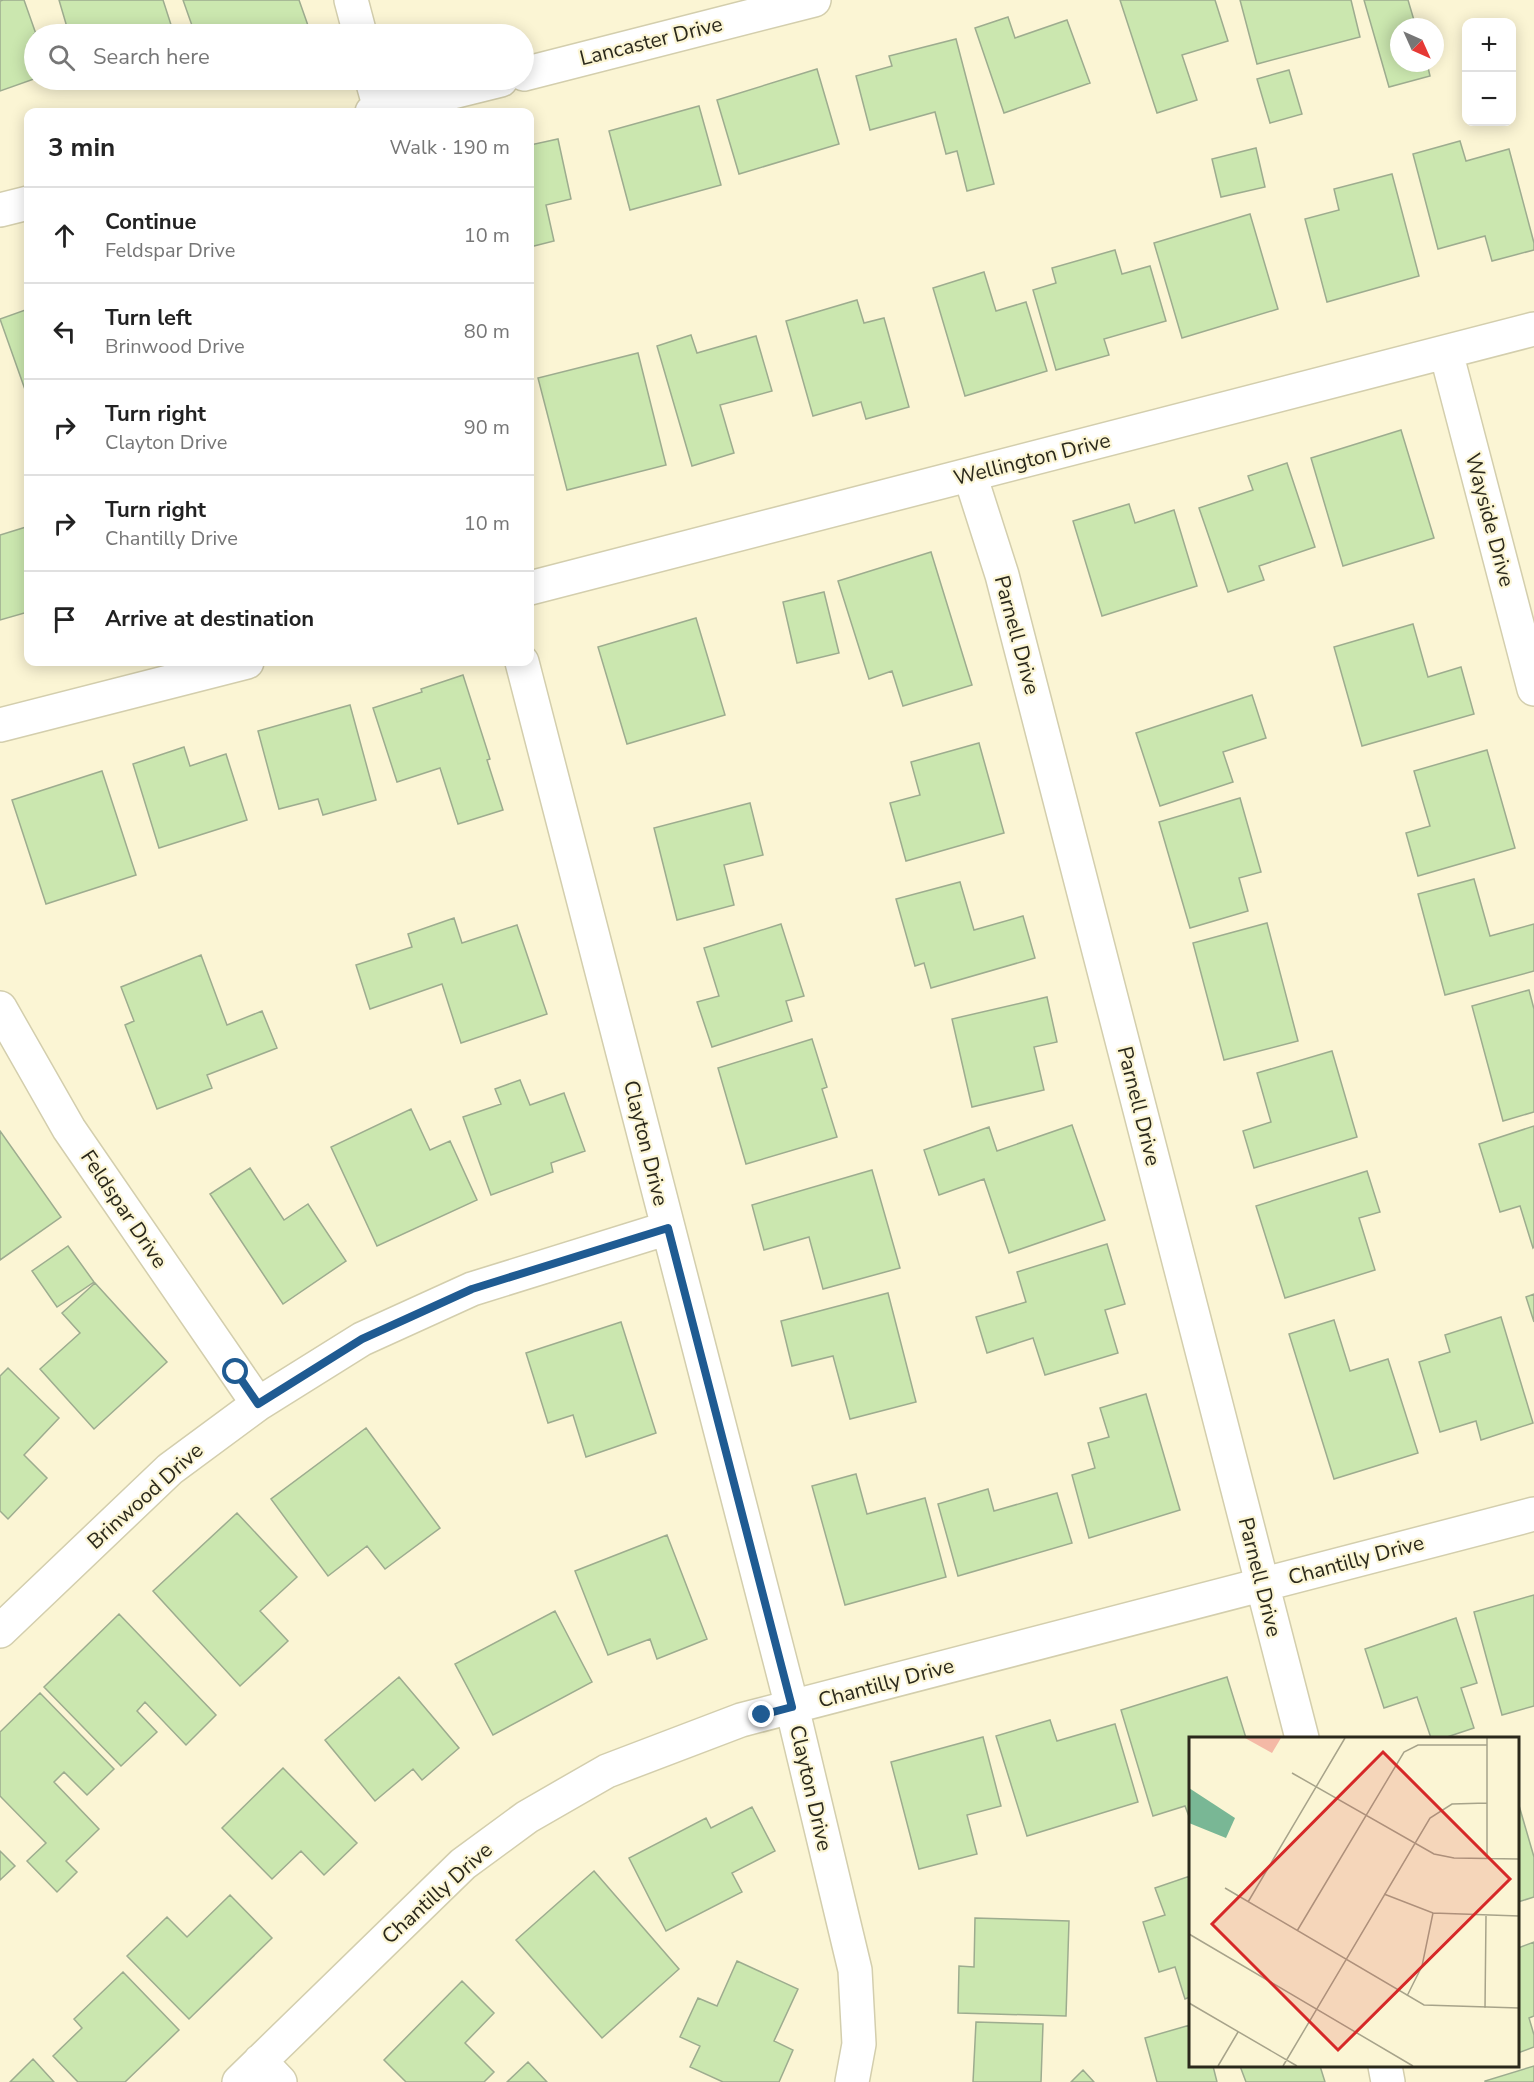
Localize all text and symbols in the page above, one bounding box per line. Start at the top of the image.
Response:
street label: Lancaster Drive [577,10,725,72]
north arrow [1390,18,1444,72]
map controls [1462,18,1516,126]
button: + [1462,18,1516,72]
search box [24,24,534,90]
icon: search [45,41,78,74]
text: Search here [93,42,210,72]
button: − [1462,72,1516,126]
text: 3 min [48,130,115,165]
text: Walk · 190 m [390,134,510,161]
text: Continue [105,207,196,237]
icon: ahead [48,219,81,252]
text: 10 m [464,222,510,249]
text: Feldspar Drive [105,237,235,264]
text: Turn left [105,303,192,333]
icon: left [48,315,81,348]
text: 80 m [464,318,510,345]
text: Brinwood Drive [105,333,245,360]
text: Turn right [105,399,206,429]
icon: right [48,411,81,444]
text: 90 m [464,414,510,441]
street label: Wellington Drive [951,426,1113,492]
text: Clayton Drive [105,429,227,456]
street label: Wayside Drive [1459,450,1521,590]
text: Turn right [105,495,206,525]
icon: right [48,507,81,540]
text: 10 m [464,510,510,537]
text: Chantilly Drive [105,525,238,552]
street label: Parnell Drive [988,572,1046,698]
icon: arrive [48,603,81,636]
text: Arrive at destination [105,604,314,634]
street label: Parnell Drive [1111,1043,1167,1169]
street label: Clayton Drive [617,1077,675,1209]
street label: Feldspar Drive [74,1144,174,1274]
route start [222,1358,248,1384]
street label: Brinwood Drive [81,1437,209,1555]
street label: Parnell Drive [1232,1514,1288,1640]
street label: Chantilly Drive [1285,1528,1427,1592]
street label: Chantilly Drive [815,1651,957,1715]
route end [748,1701,774,1727]
street label: Clayton Drive [783,1722,839,1854]
inset map [1189,1737,1519,2067]
street label: Chantilly Drive [376,1836,498,1950]

